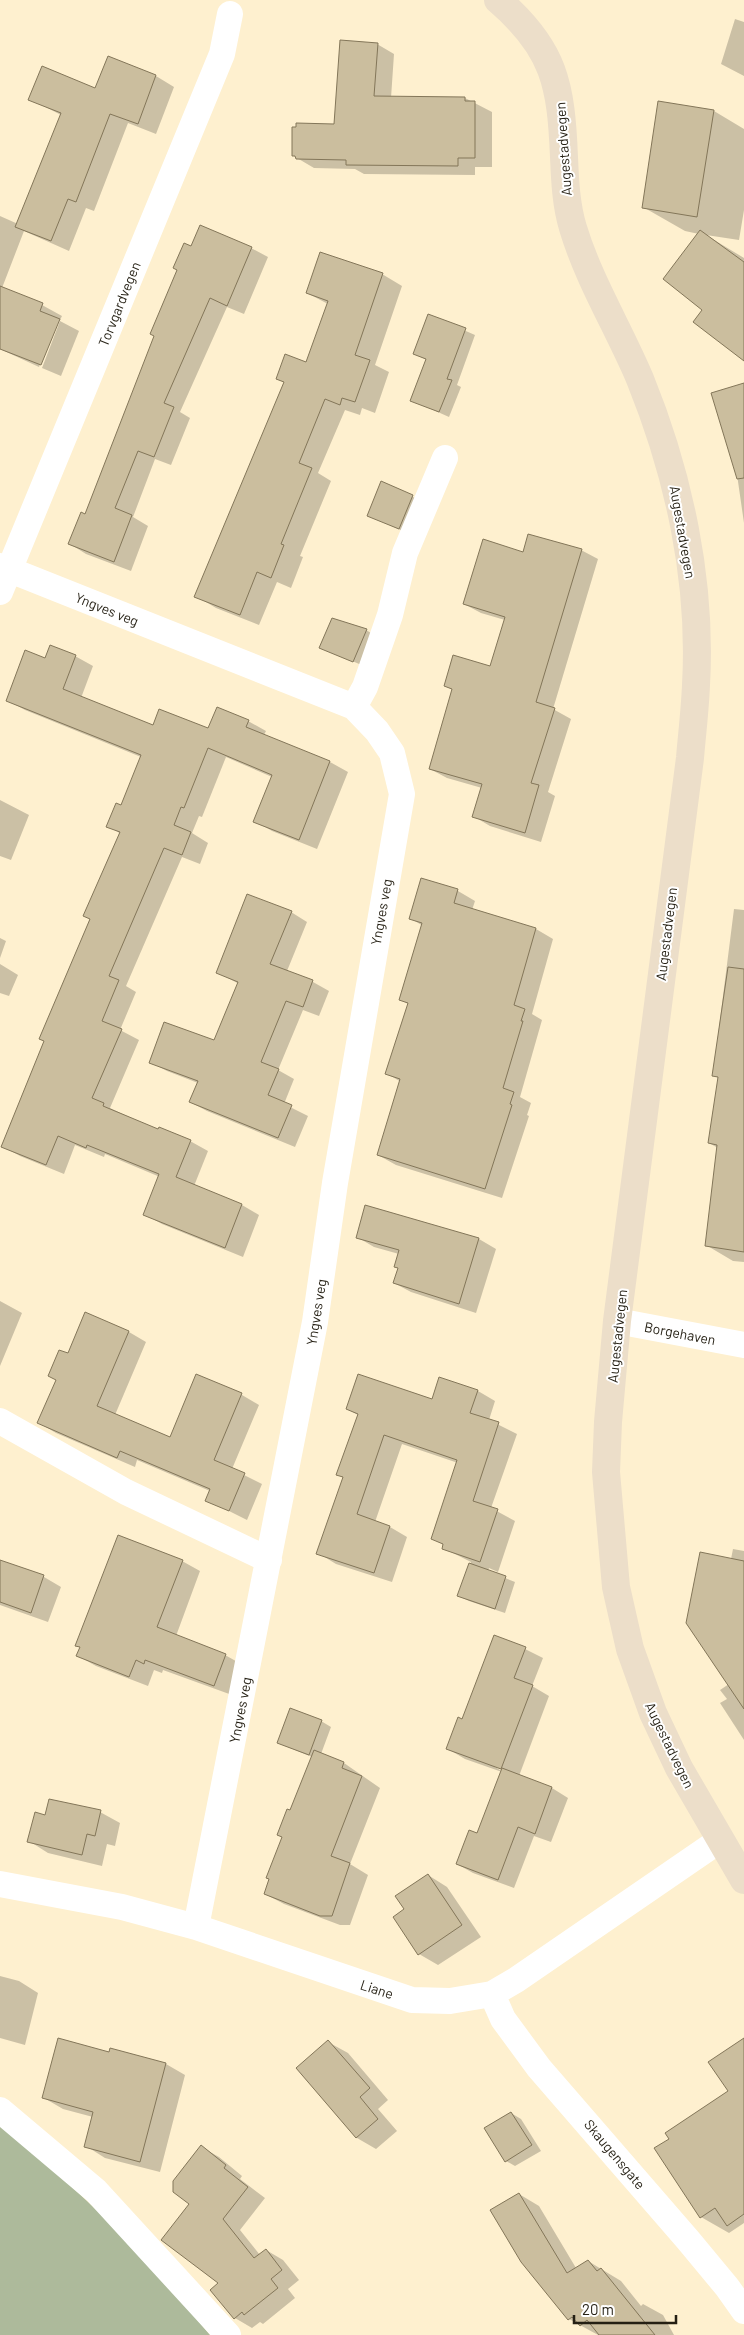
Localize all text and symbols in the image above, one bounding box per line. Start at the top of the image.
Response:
street label: Augestadvegen [551,102,575,196]
street label: Torvgardvegen [94,259,144,349]
street label: Augestadvegen [666,484,700,580]
street label: Yngves veg [73,589,141,629]
street label: Yngves veg [367,878,395,946]
street label: Augestadvegen [652,886,680,982]
street label: Yngves veg [302,1278,330,1346]
street label: Augestadvegen [604,1288,630,1384]
street label: Borgehaven [643,1318,717,1348]
street label: Yngves veg [225,1676,255,1744]
street label: Augestadvegen [642,1699,698,1791]
street label: Liane [358,1976,396,2002]
street label: Skaugensgate [581,2116,649,2192]
scale bar [574,2292,676,2324]
text: 20 m [582,2300,614,2318]

